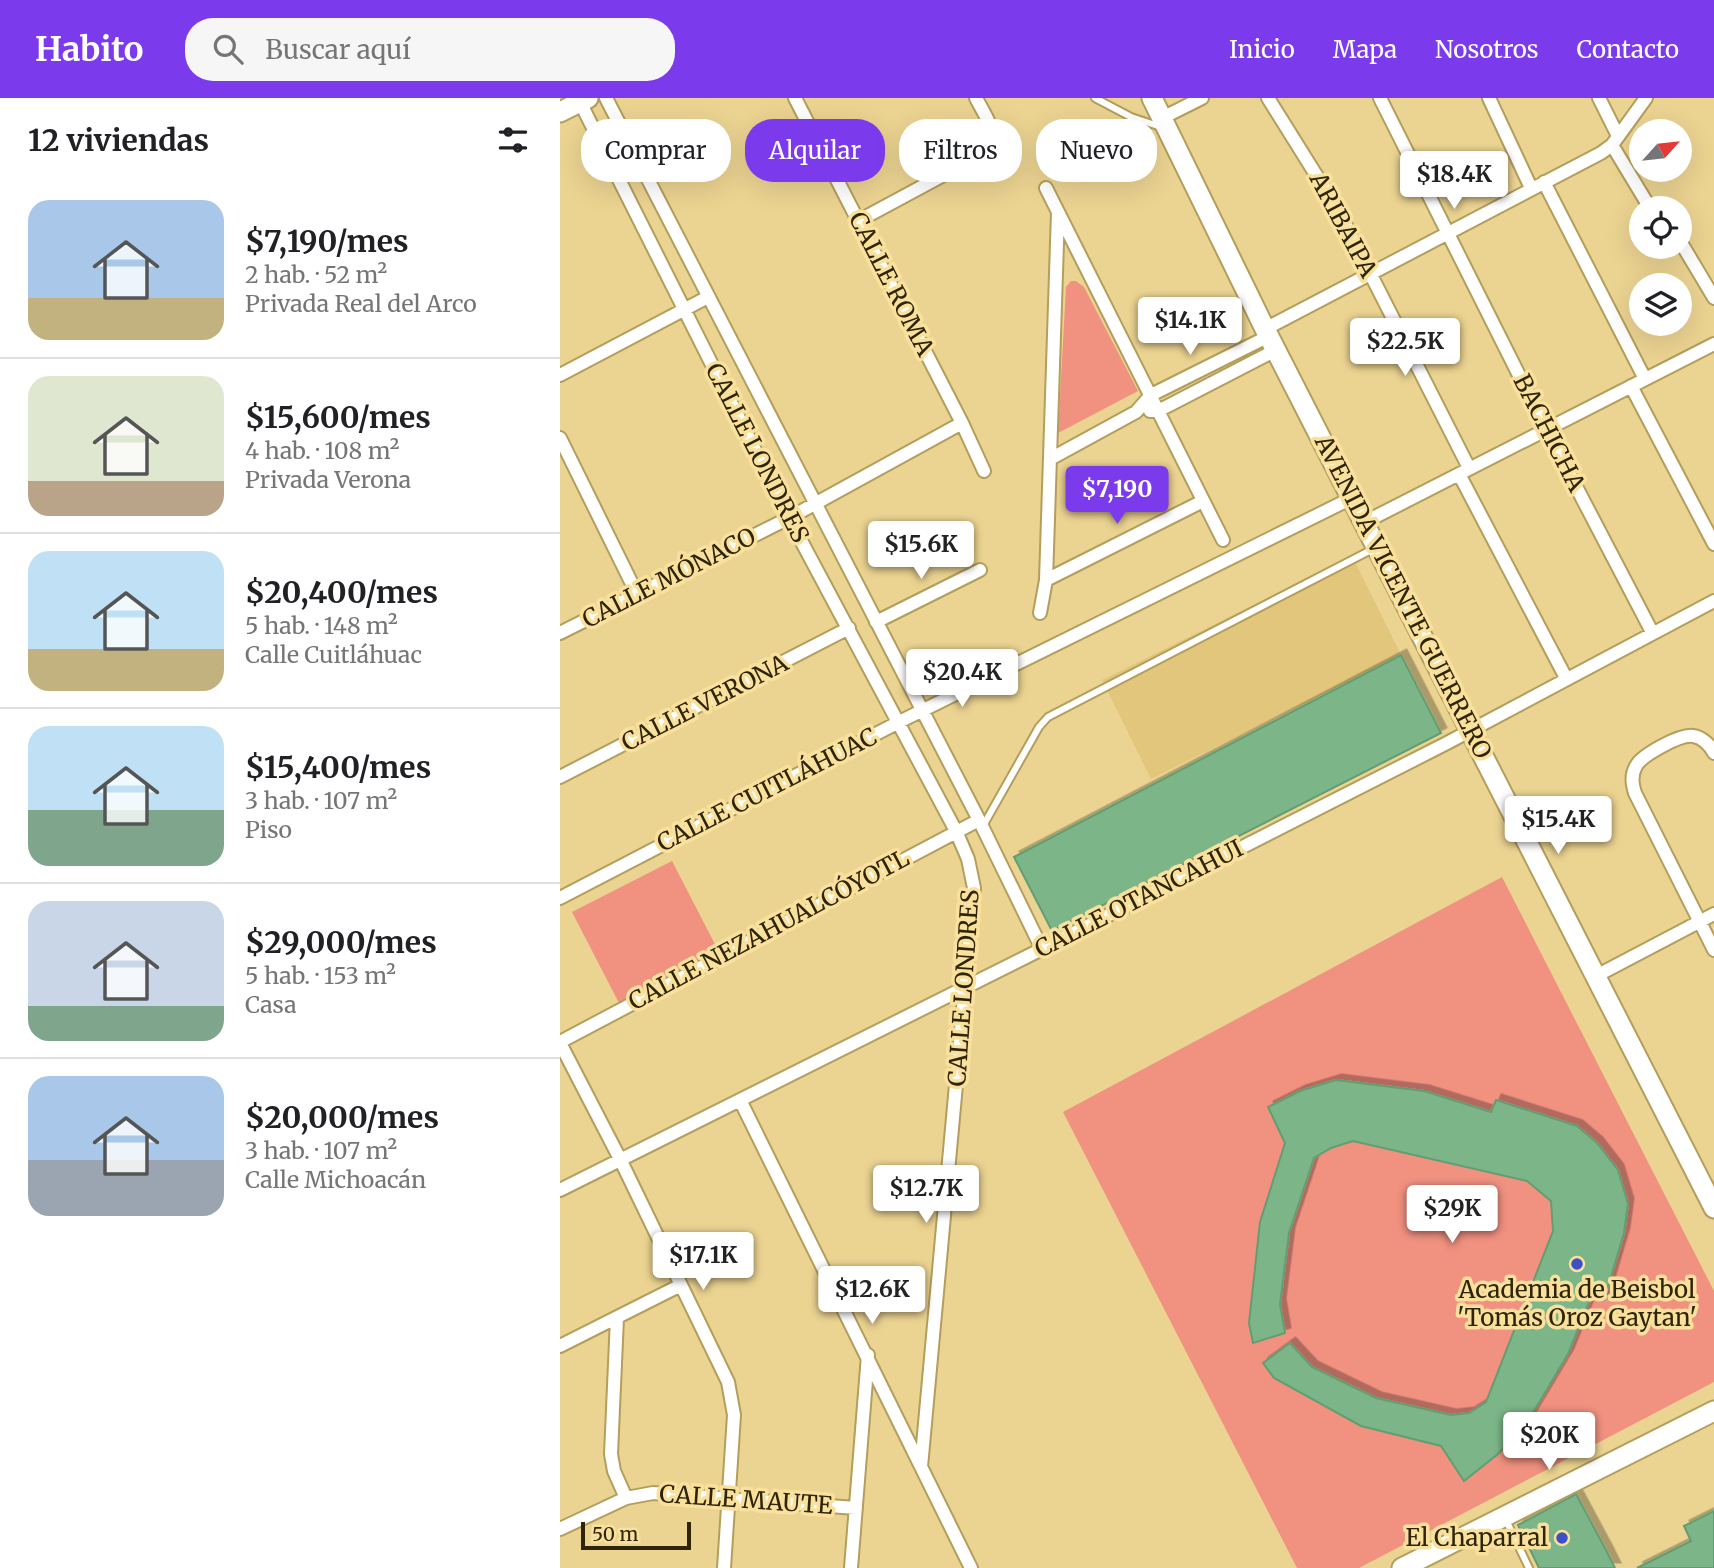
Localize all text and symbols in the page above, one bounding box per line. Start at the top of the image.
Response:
search box [185,18,675,81]
text: Habito [35,29,143,70]
icon: search [209,30,247,68]
text: Buscar aquí [265,33,411,66]
text: Inicio [1229,34,1295,65]
text: Mapa [1333,34,1397,65]
text: Nosotros [1435,34,1539,65]
text: Contacto [1577,34,1679,65]
chip: Comprar [581,119,731,182]
chip: Alquilar [745,119,885,182]
chip: Filtros [899,119,1022,182]
chip: Nuevo [1036,119,1157,182]
north arrow [1629,119,1692,182]
map controls [1629,119,1692,336]
text: 12 viviendas [28,121,209,159]
icon: filters [494,121,532,159]
pin: $18.4K [1397,152,1511,211]
text: $18.4K [1416,159,1492,188]
street label: ARIBAIPA [1302,166,1385,284]
button: locate [1629,196,1692,259]
street label: CALLE ROMA [842,207,941,362]
text: $7,190/mes [245,222,409,260]
icon: home [84,228,168,312]
text: 2 hab. · 52 m² [245,260,387,289]
button: layers [1629,273,1692,336]
text: Privada Real del Arco [245,289,477,318]
pin: $14.1K [1133,298,1247,357]
text: $14.1K [1154,305,1226,334]
pin: $22.5K [1348,318,1462,378]
text: $22.5K [1366,326,1444,355]
street label: CALLE LONDRES [699,358,816,548]
street label: BACHICHA [1507,369,1593,498]
text: $15,600/mes [245,398,431,436]
icon: home [84,404,168,488]
street label: AVENIDA VICENTE GUERRERO [1308,429,1499,764]
text: 4 hab. · 108 m² [245,436,399,465]
text: Privada Verona [245,465,411,494]
pin: $7,190 [1060,466,1174,526]
text: $7,190 [1082,474,1152,503]
street label: CALLE MÓNACO [577,520,761,635]
pin: $15.6K [864,522,978,581]
text: $15.6K [884,529,958,558]
text: $20,400/mes [245,573,438,611]
icon: home [84,579,168,663]
text: 5 hab. · 148 m² [245,611,398,640]
text: Calle Cuitláhuac [245,640,422,669]
street label: CALLE VERONA [616,647,794,758]
pin: $20.4K [905,650,1019,709]
text: $20.4K [922,657,1002,686]
street label: CALLE CUITLÁHUAC [652,721,882,858]
text: $15,400/mes [245,748,431,786]
icon: home [84,754,168,838]
text: 3 hab. · 107 m² [245,786,397,815]
pin: $15.4K [1501,796,1615,856]
text: $15.4K [1521,804,1595,833]
text: Piso [245,815,292,844]
street label: CALLE OTANCAHUI [1029,833,1248,965]
street label: CALLE NEZAHUALCÓYOTL [623,842,915,1017]
street label: CALLE LONDRES [941,888,986,1087]
text: $29,000/mes [245,923,437,961]
icon: home [84,929,168,1013]
text: 5 hab. · 153 m² [245,961,396,990]
text: Casa [245,990,297,1019]
text: $20,000/mes [245,1098,439,1136]
icon: home [84,1104,168,1188]
text: 3 hab. · 107 m² [245,1136,397,1165]
text: Calle Michoacán [245,1165,426,1194]
pin: $12.7K [869,1166,983,1225]
text: $12.7K [889,1173,963,1202]
pin: $29K [1411,1186,1493,1245]
text: $29K [1423,1193,1481,1222]
pin: $17.1K [646,1232,760,1292]
text: $17.1K [669,1240,737,1269]
marker: Academia de Beisbol 'Tomás Oroz Gaytan' [1569,1256,1585,1272]
pin: $12.6K [815,1266,929,1326]
text: $12.6K [834,1274,910,1303]
place label: Academia de Beisbol 'Tomás Oroz Gaytan' [1457,1274,1697,1333]
pin: $20K [1508,1412,1590,1472]
text: $20K [1519,1420,1579,1449]
street label: CALLE MAUTE [658,1478,834,1521]
scale bar [581,1519,691,1551]
text: 50 m [592,1522,638,1546]
place label: El Chaparral [1405,1522,1548,1553]
marker: El Chaparral [1554,1530,1570,1546]

